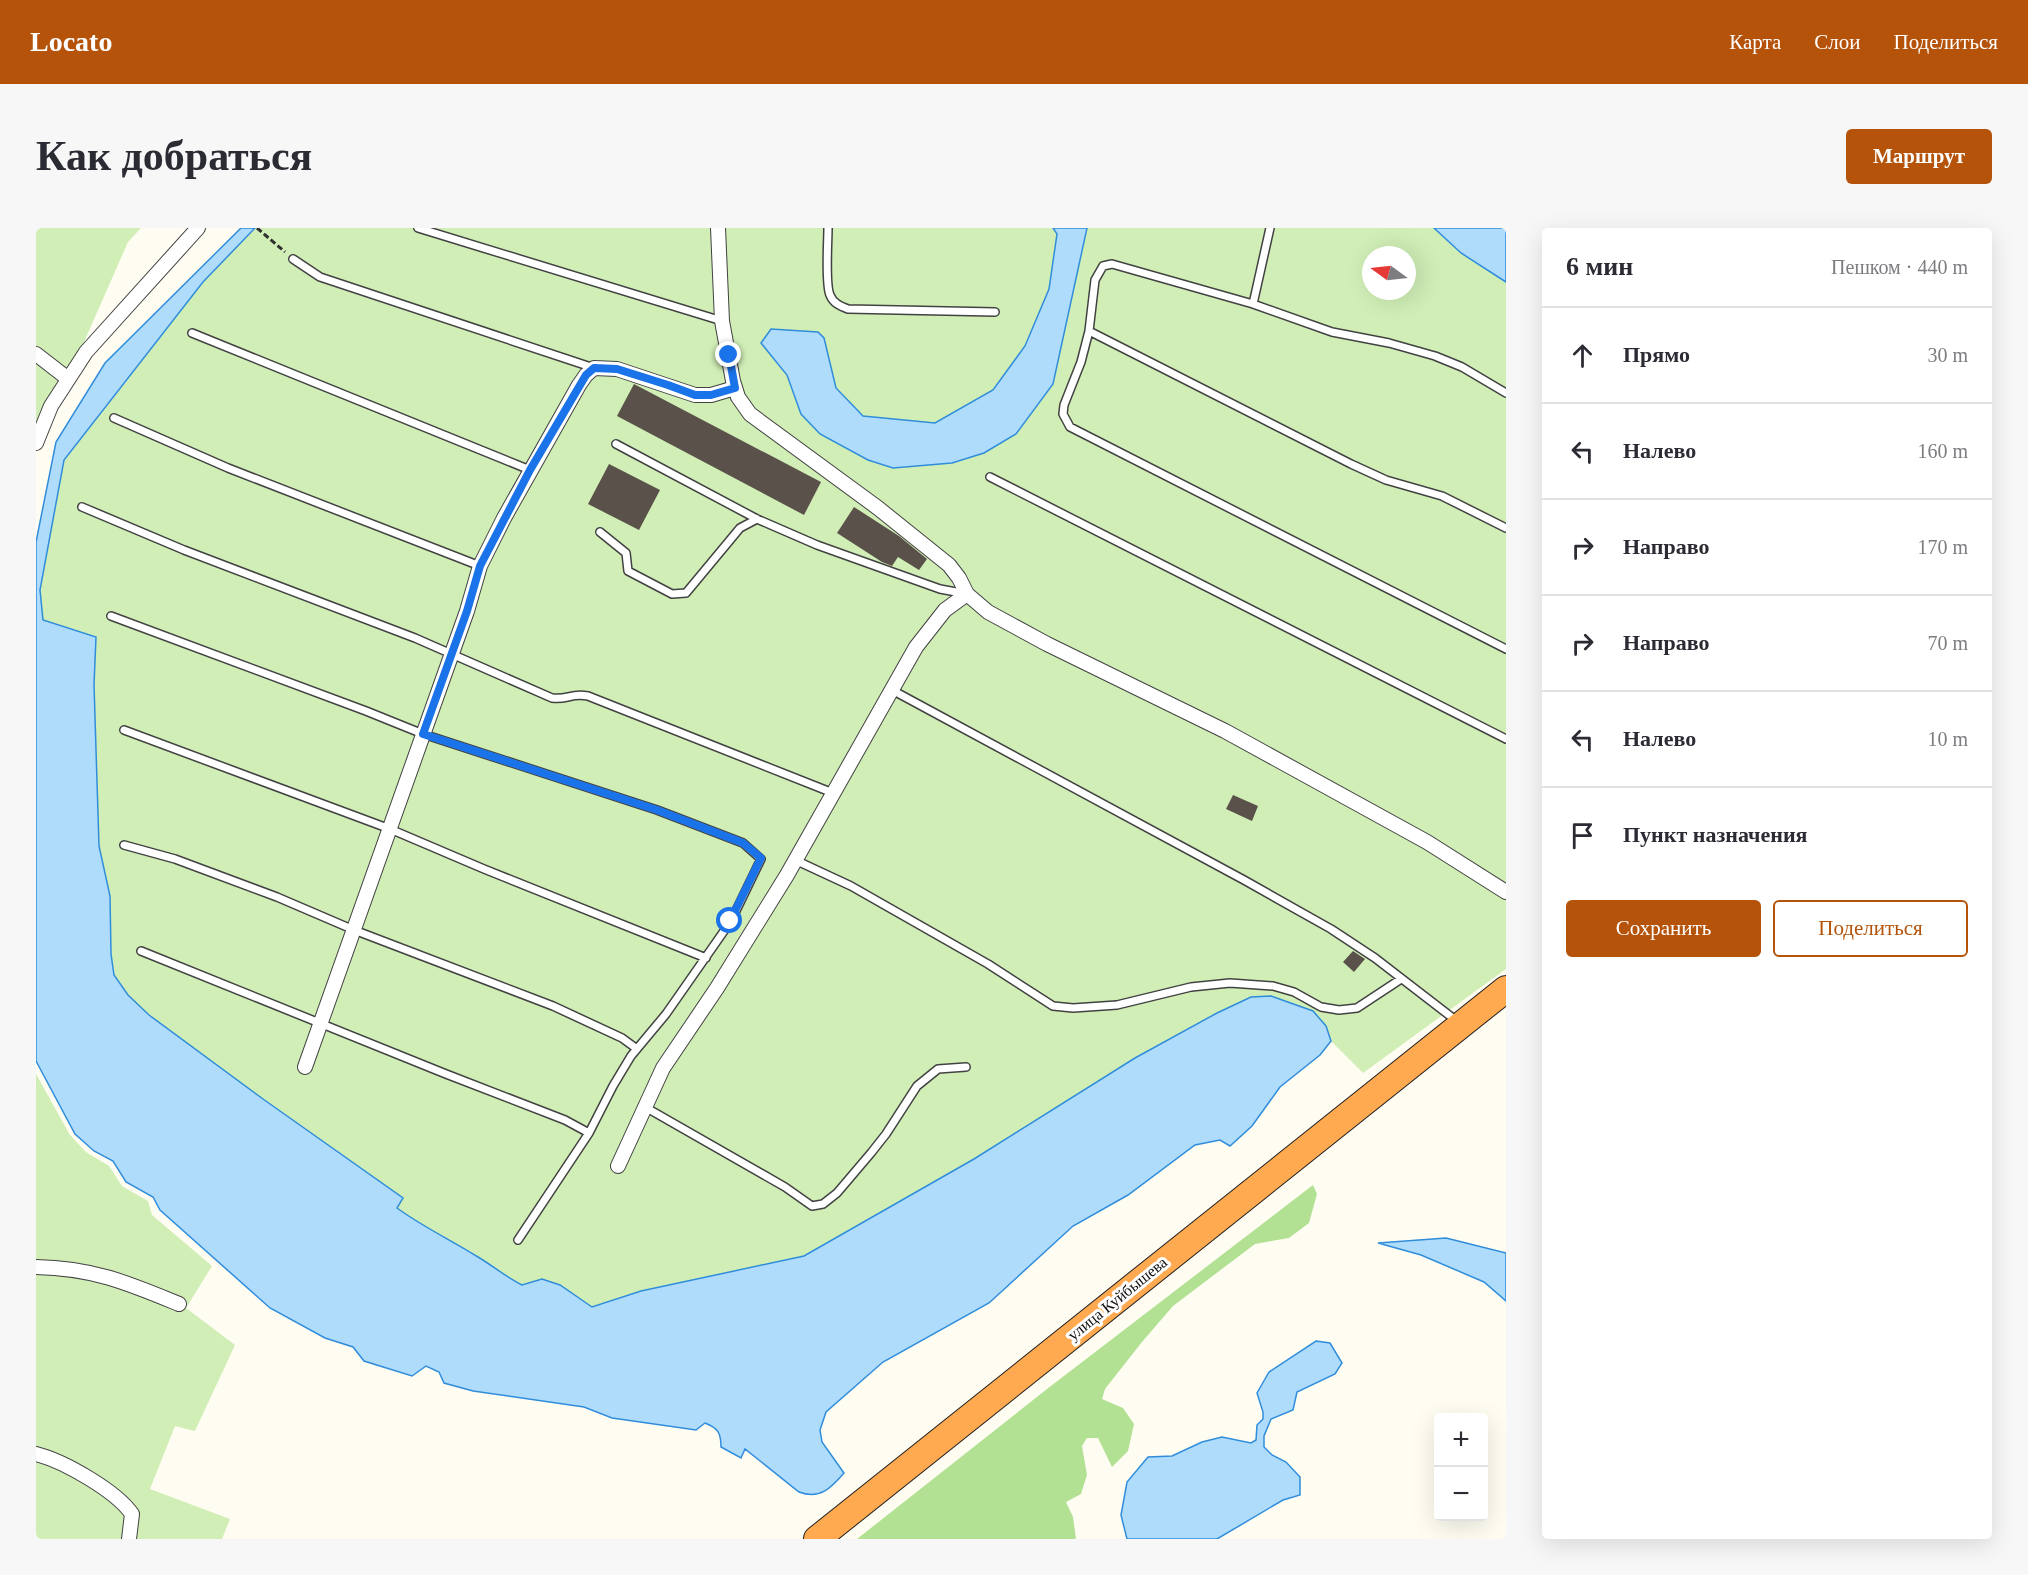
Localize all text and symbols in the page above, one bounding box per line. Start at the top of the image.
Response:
text: Locato [30,26,112,57]
text: Карта [1729,30,1781,54]
text: Слои [1814,30,1860,54]
text: Поделиться [1893,30,1998,54]
button: Маршрут [1846,129,1992,184]
text: Как добраться [36,133,312,179]
north arrow [1362,246,1416,300]
text: 6 мин [1566,252,1633,281]
text: Пешком · 440 m [1831,256,1968,278]
icon: ahead [1566,339,1599,372]
route end [715,341,741,367]
text: Прямо [1623,342,1690,367]
text: 30 m [1927,344,1968,366]
icon: left [1566,435,1599,468]
text: Налево [1623,438,1696,463]
text: 160 m [1917,440,1968,462]
icon: right [1566,531,1599,564]
text: Направо [1623,534,1709,559]
text: 170 m [1917,536,1968,558]
icon: right [1566,627,1599,660]
text: Направо [1623,630,1709,655]
text: 70 m [1927,632,1968,654]
icon: left [1566,723,1599,756]
text: Налево [1623,726,1696,751]
text: 10 m [1927,728,1968,750]
icon: arrive [1566,819,1599,852]
text: Пункт назначения [1623,822,1808,847]
button: Сохранить [1566,900,1761,957]
button: Поделиться [1773,900,1968,957]
route start [716,907,742,933]
street label: улица Куйбышева [1064,1253,1171,1344]
map controls [1434,1413,1488,1521]
button: + [1434,1413,1488,1467]
button: − [1434,1467,1488,1521]

